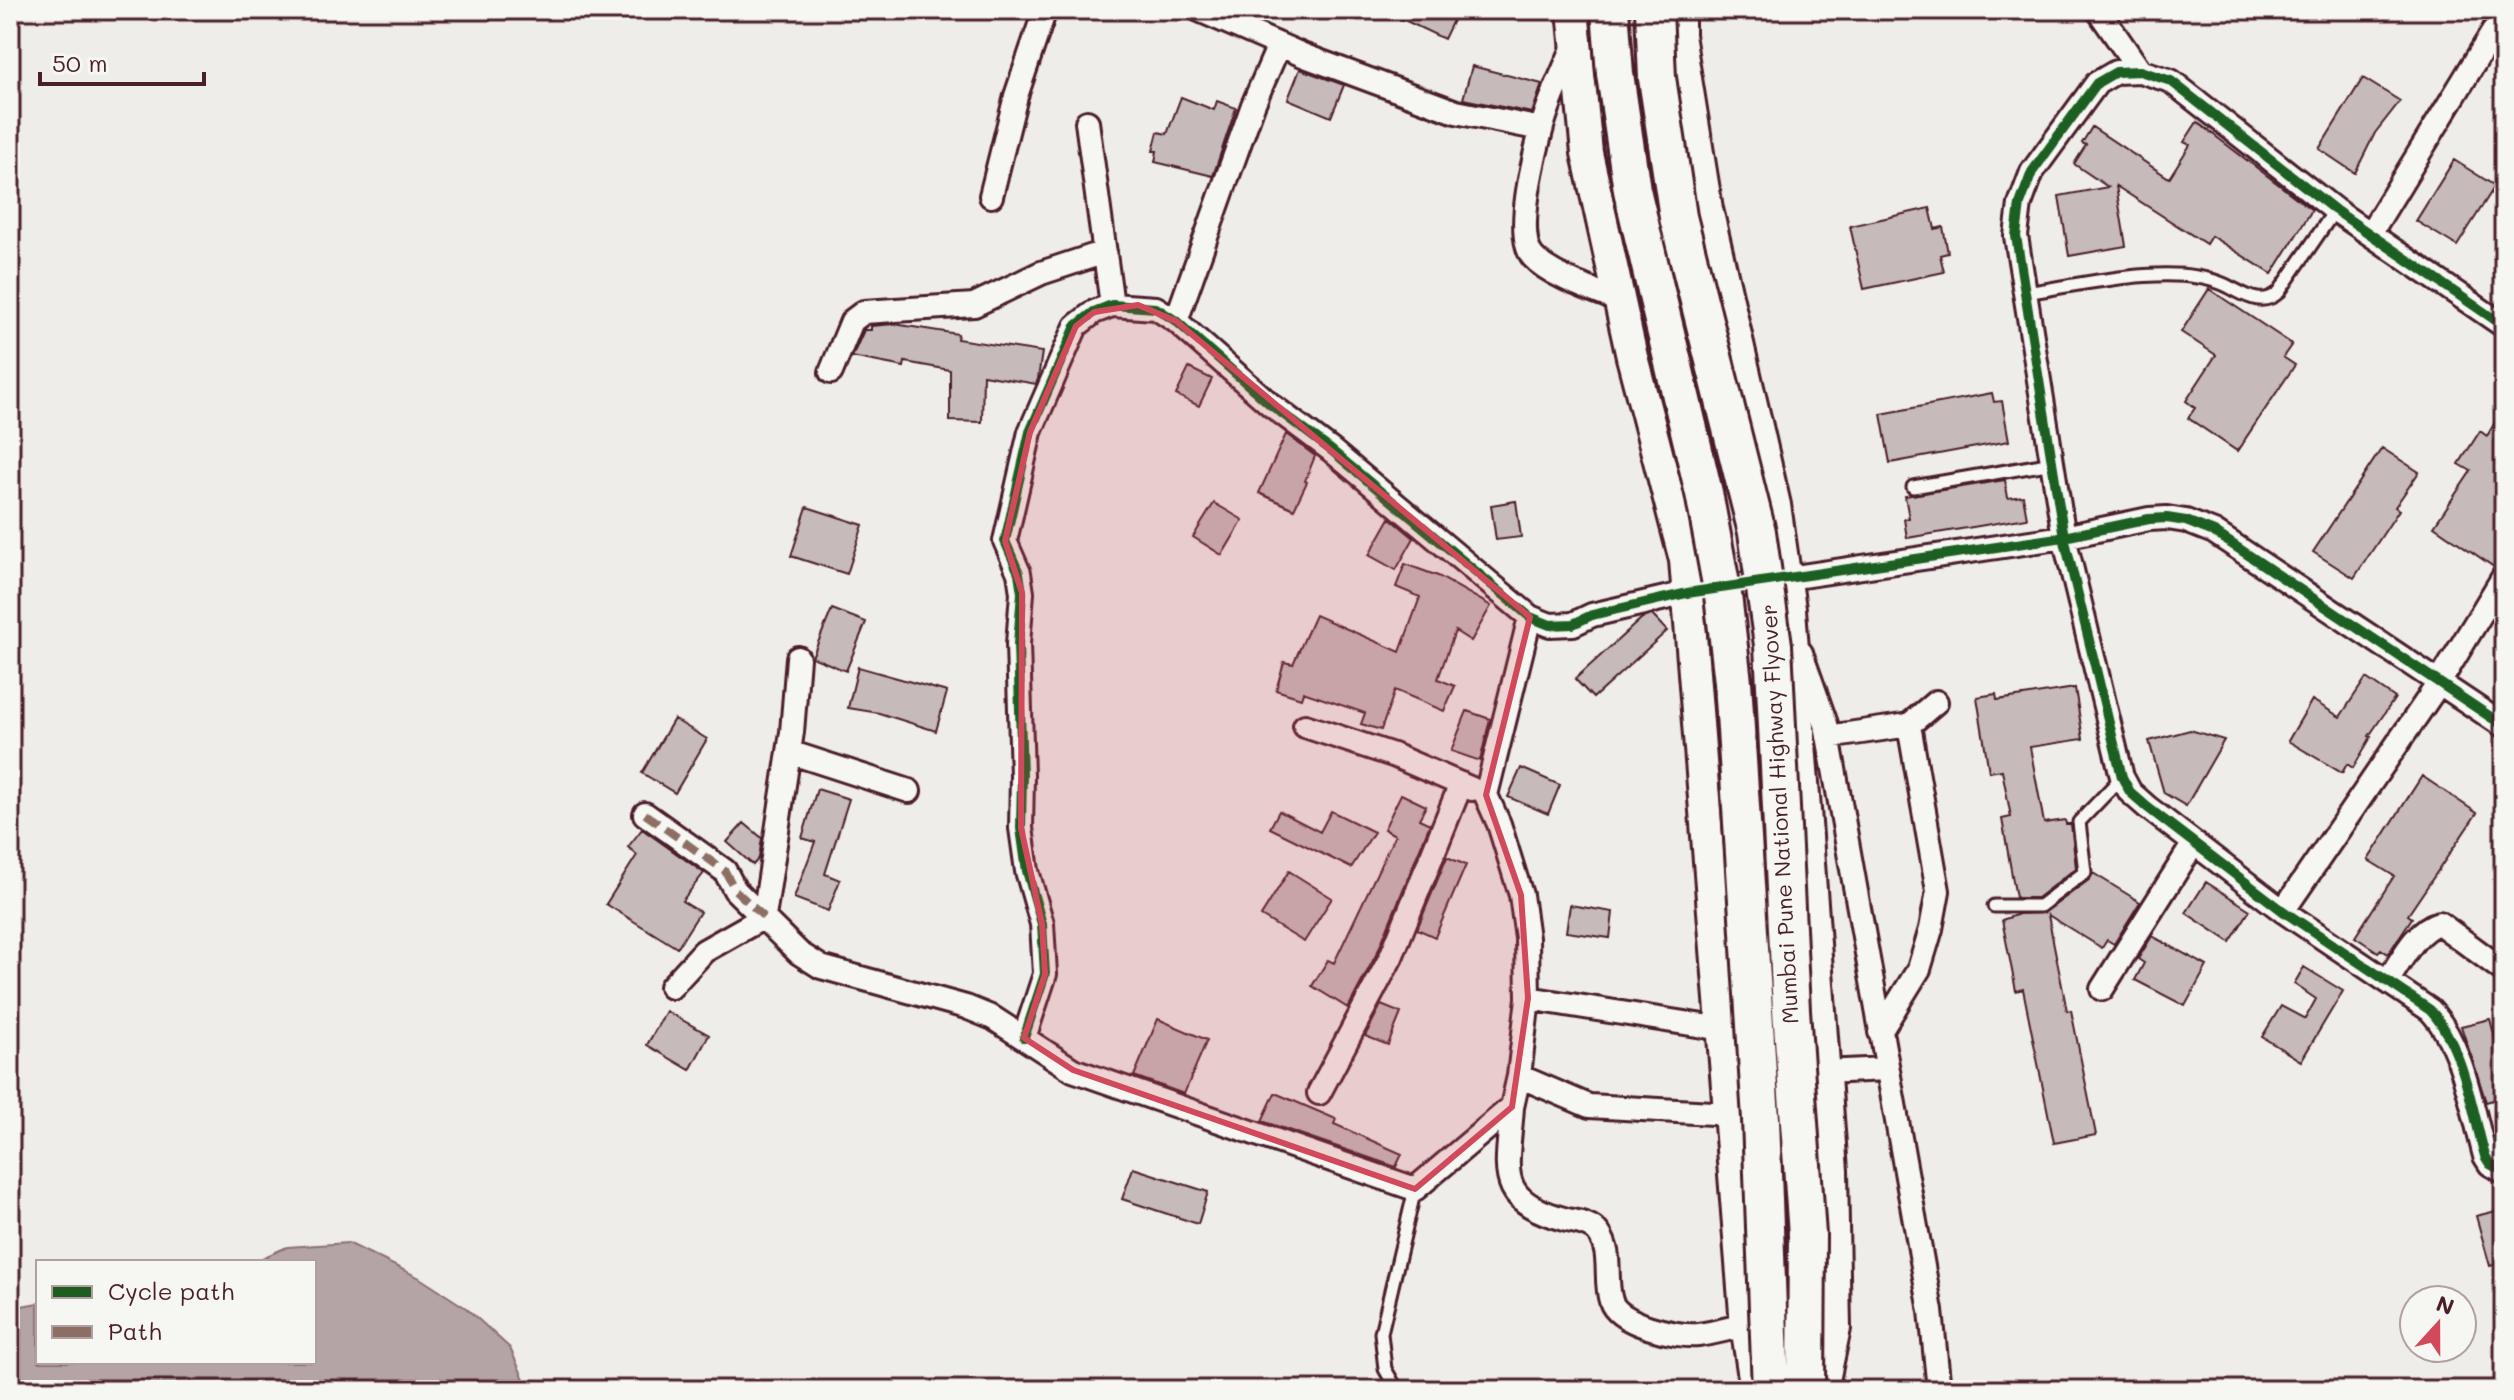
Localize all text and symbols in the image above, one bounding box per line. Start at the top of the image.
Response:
scale bar [40,36,204,86]
text: 50 m [52,47,108,78]
street label: Mumbai Pune National Highway Flyover [1754,603,1804,1025]
legend [36,1260,316,1364]
text: Cycle path [108,1275,234,1306]
north arrow [2398,1284,2478,1364]
text: N [2432,1288,2458,1321]
text: Path [108,1315,162,1346]

